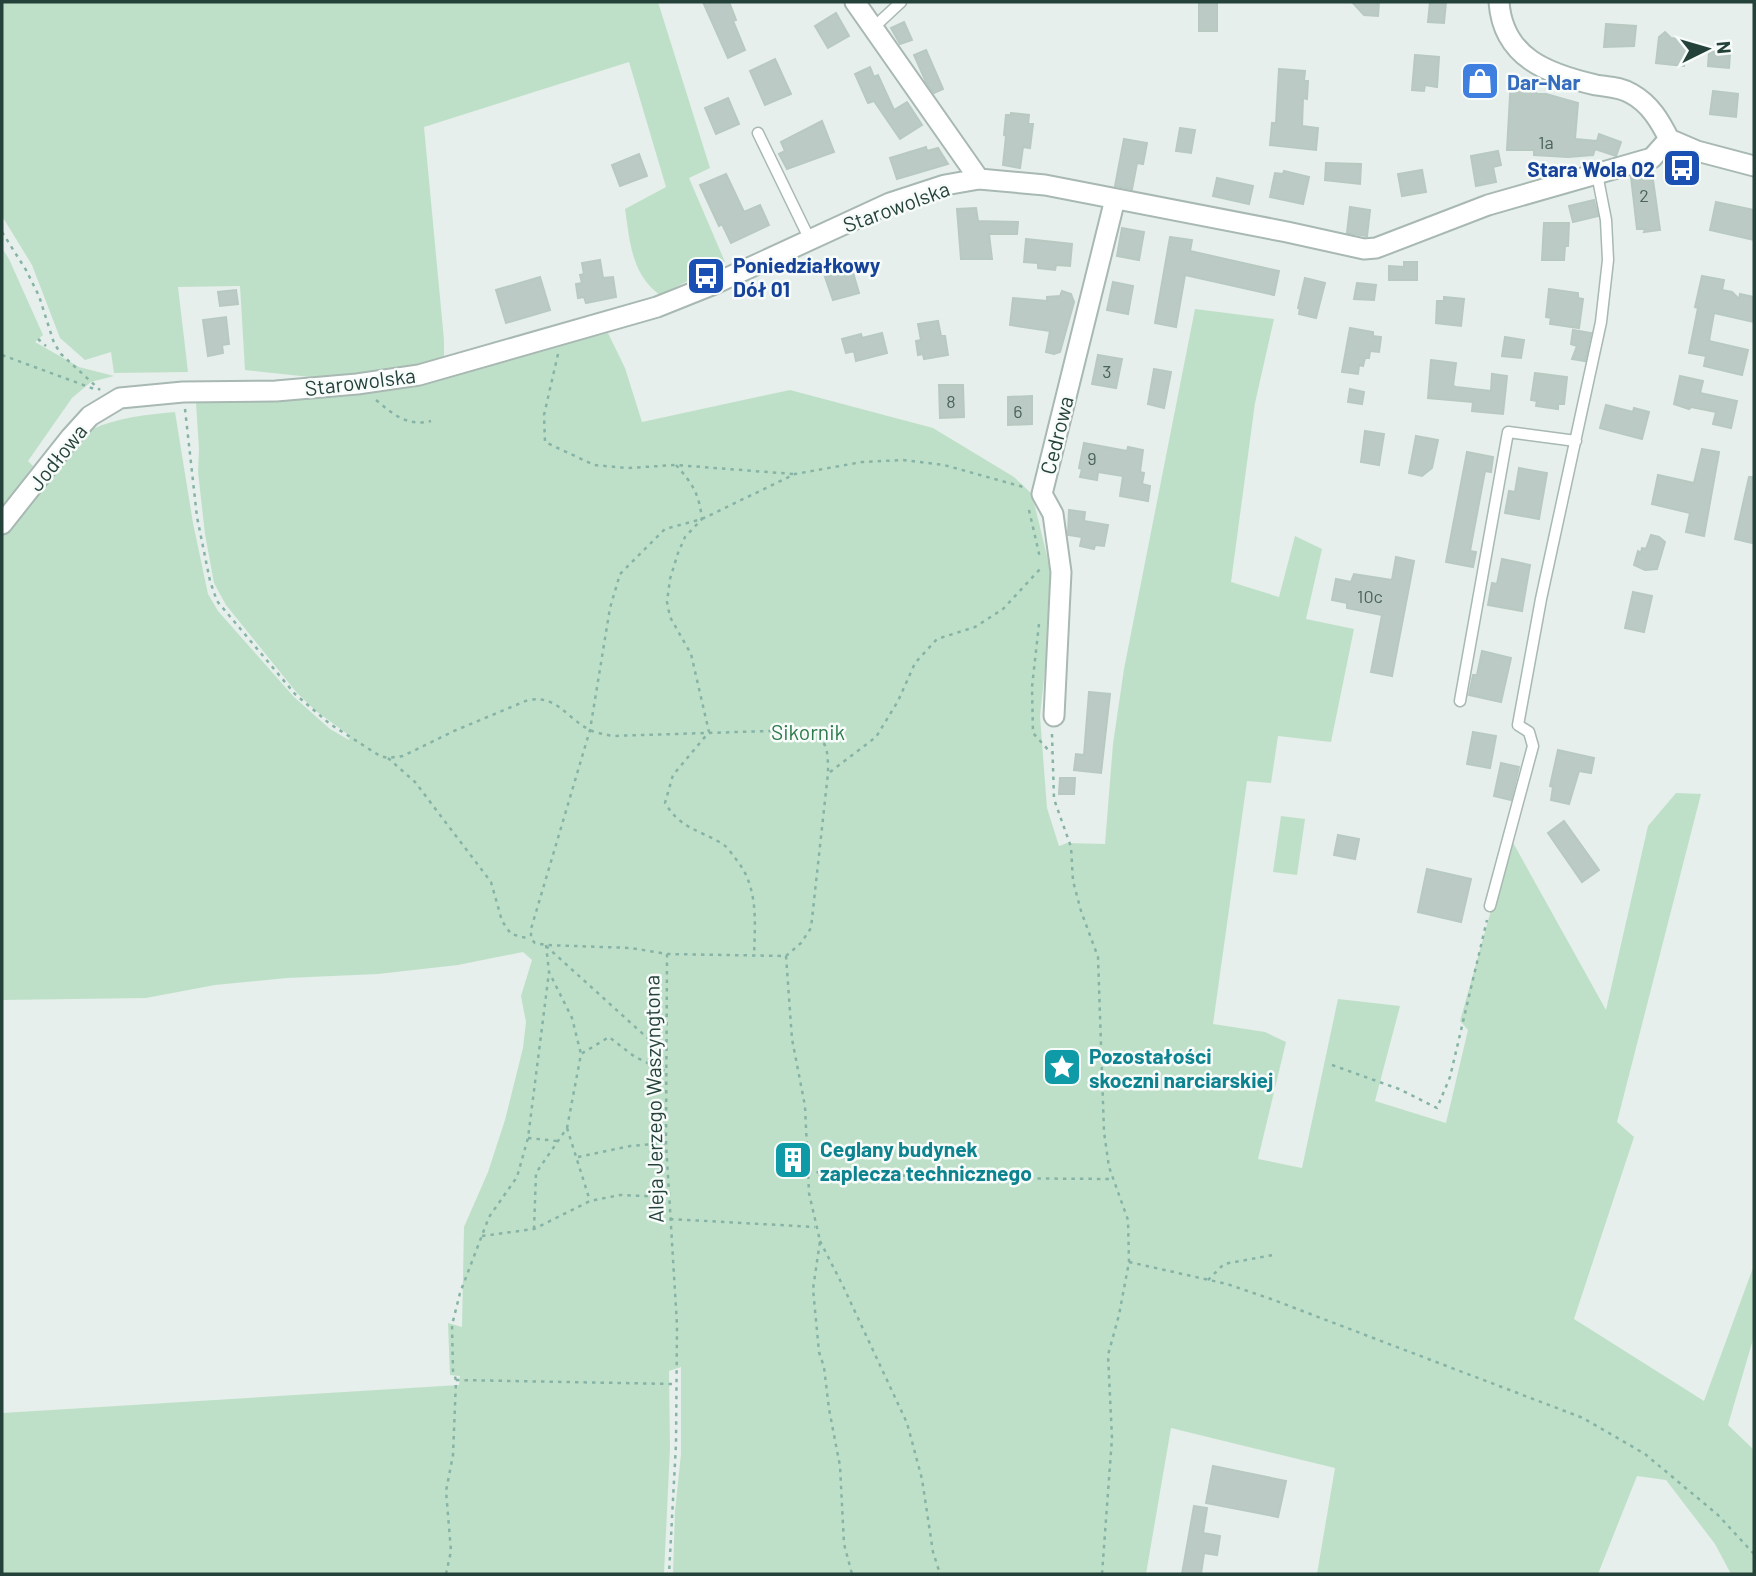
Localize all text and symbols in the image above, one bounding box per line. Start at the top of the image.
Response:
north arrow [1672,14,1742,84]
text: N [1712,40,1736,55]
shop icon: Dar-Nar [1459,60,1501,102]
place label: Dar-Nar [1507,69,1580,94]
house number: 1a [1538,131,1554,153]
bus stop icon: Stara Wola 02 [1661,147,1703,189]
place label: Stara Wola 02 [1527,156,1655,181]
street label: Starowolska [839,175,953,237]
house number: 2 [1639,184,1649,206]
place label: Poniedziałkowy Dół 01 [733,252,881,301]
bus stop icon: Poniedziałkowy Dół 01 [685,255,727,297]
house number: 3 [1102,360,1112,382]
street label: Starowolska [303,362,417,400]
house number: 8 [946,390,956,412]
street label: Cedrowa [1034,393,1078,477]
house number: 6 [1013,400,1023,422]
street label: Jodłowa [22,418,92,496]
house number: 9 [1087,447,1097,469]
house number: 10c [1357,585,1383,607]
park label: Sikornik [771,719,845,744]
street label: Aleja Jerzego Waszyngtona [638,975,668,1223]
place label: Pozostałości skoczni narciarskiej [1089,1043,1273,1092]
place icon: Pozostałości skoczni narciarskiej [1041,1046,1083,1088]
place label: Ceglany budynek zaplecza technicznego [820,1136,1032,1185]
building icon: Ceglany budynek zaplecza technicznego [772,1139,814,1181]

